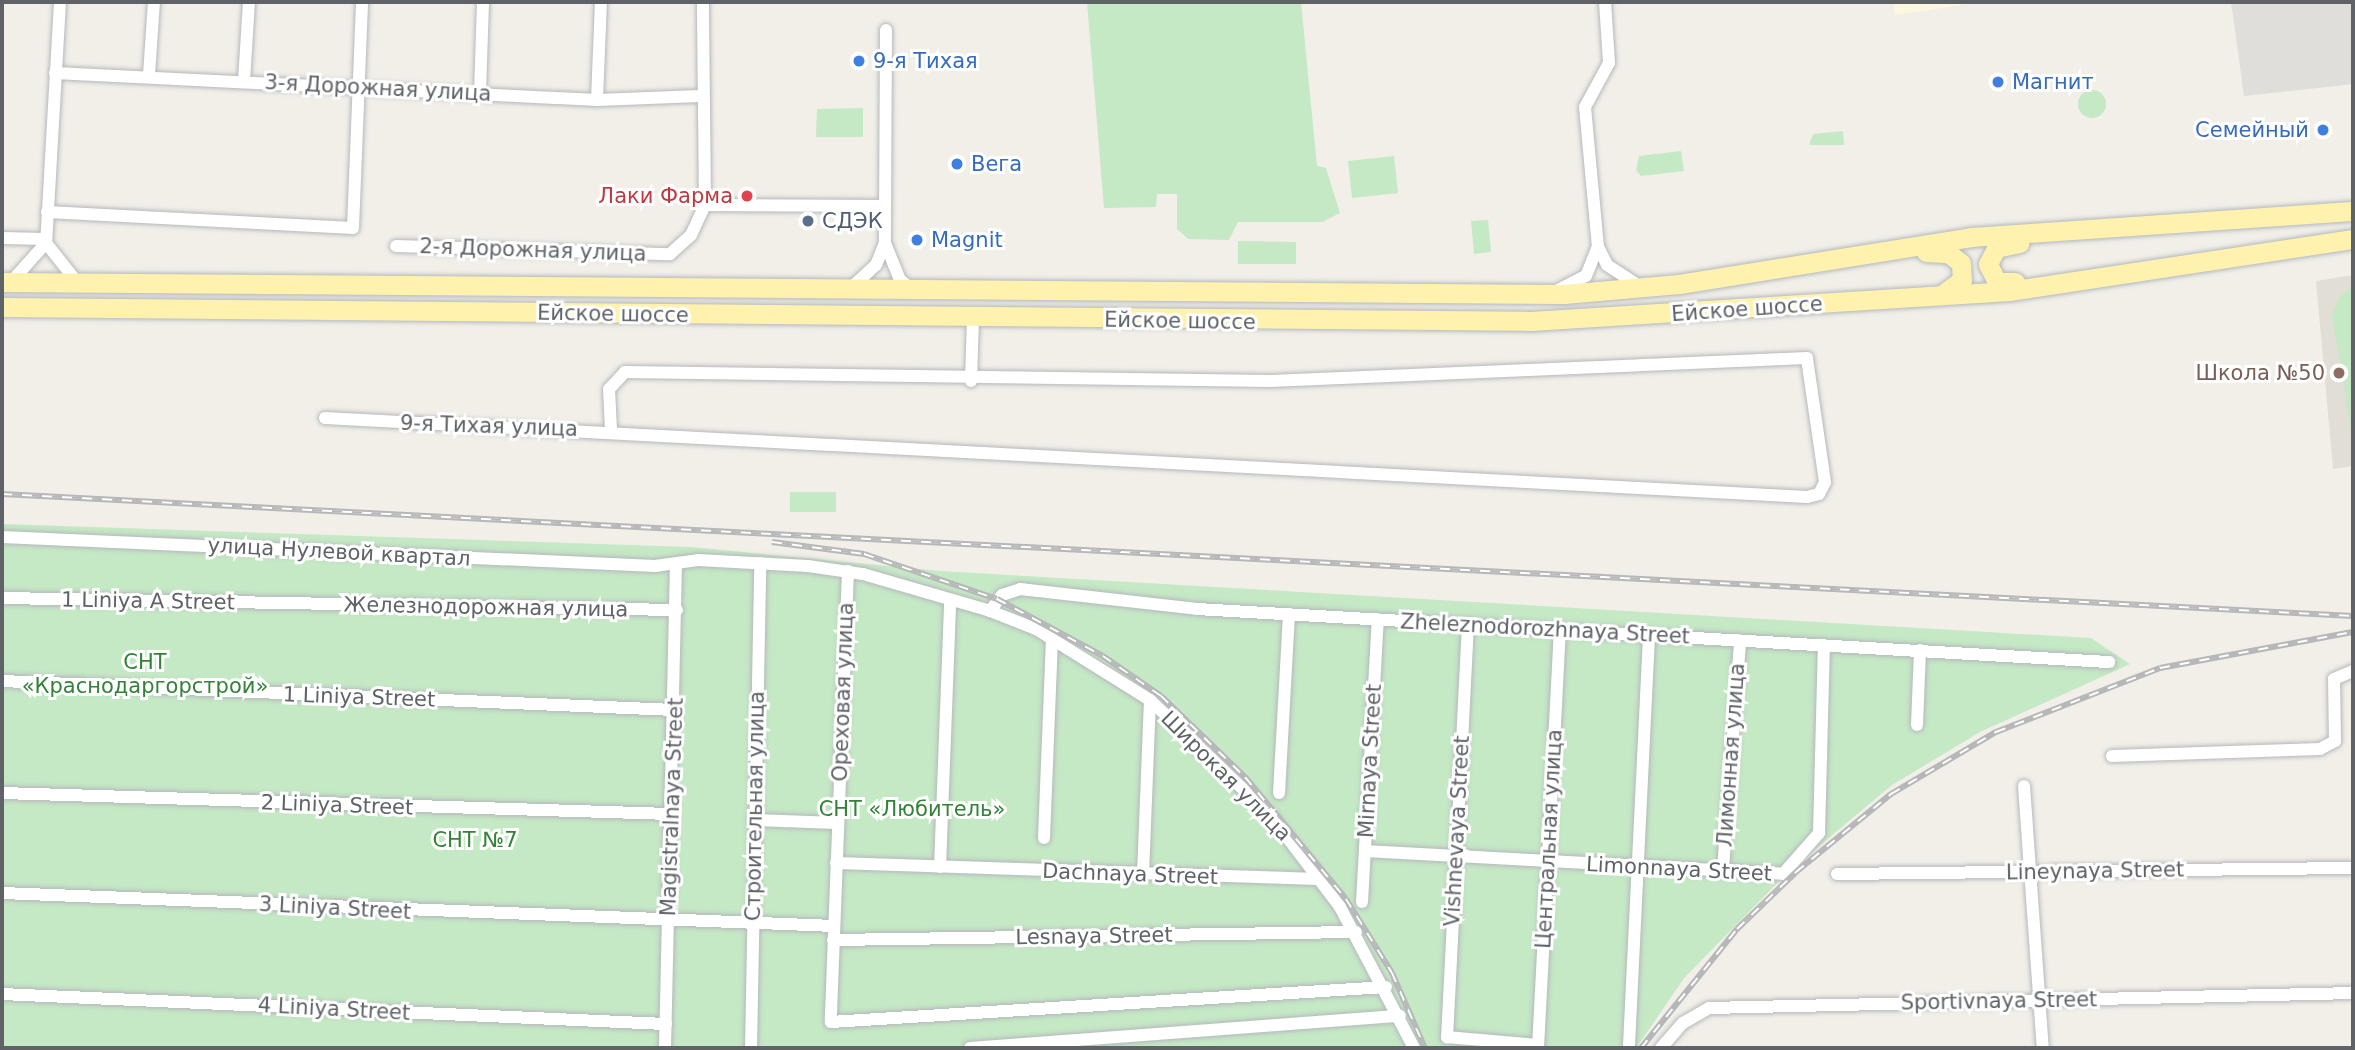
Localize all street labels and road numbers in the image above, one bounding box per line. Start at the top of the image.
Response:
street label: 3-я Дорожная улица [264,69,492,107]
street label: 2-я Дорожная улица [419,233,647,267]
street label: Ейское шоссе [1670,291,1824,327]
street label: Ейское шоссе [537,300,689,328]
street label: Ейское шоссе [1104,307,1256,335]
street label: 9-я Тихая улица [400,410,578,442]
street label: улица Нулевой квартал [207,533,471,571]
street label: 1 Liniya A Street [61,587,235,615]
street label: Железнодорожная улица [343,592,629,622]
street label: Ореховая улица [827,602,859,782]
street label: Zheleznodorozhnaya Street [1400,609,1690,649]
street label: Лимонная улица [1712,662,1750,848]
street label: 1 Liniya Street [282,682,436,712]
street label: Mirnaya Street [1353,683,1387,839]
street label: Строительная улица [740,691,770,921]
street label: Magistralnaya Street [656,697,688,917]
street label: Широкая улица [1156,706,1296,846]
street label: Центральная улица [1531,729,1567,949]
street label: Vishnevaya Street [1439,735,1475,927]
street label: 2 Liniya Street [260,790,414,820]
street label: Limonnaya Street [1585,852,1773,886]
street label: Lineynaya Street [2006,857,2184,885]
street label: Dachnaya Street [1042,858,1218,890]
street label: 3 Liniya Street [258,891,412,925]
street label: Lesnaya Street [1015,922,1173,950]
street label: Sportivnaya Street [1900,987,2098,1015]
street label: 4 Liniya Street [257,992,411,1026]

